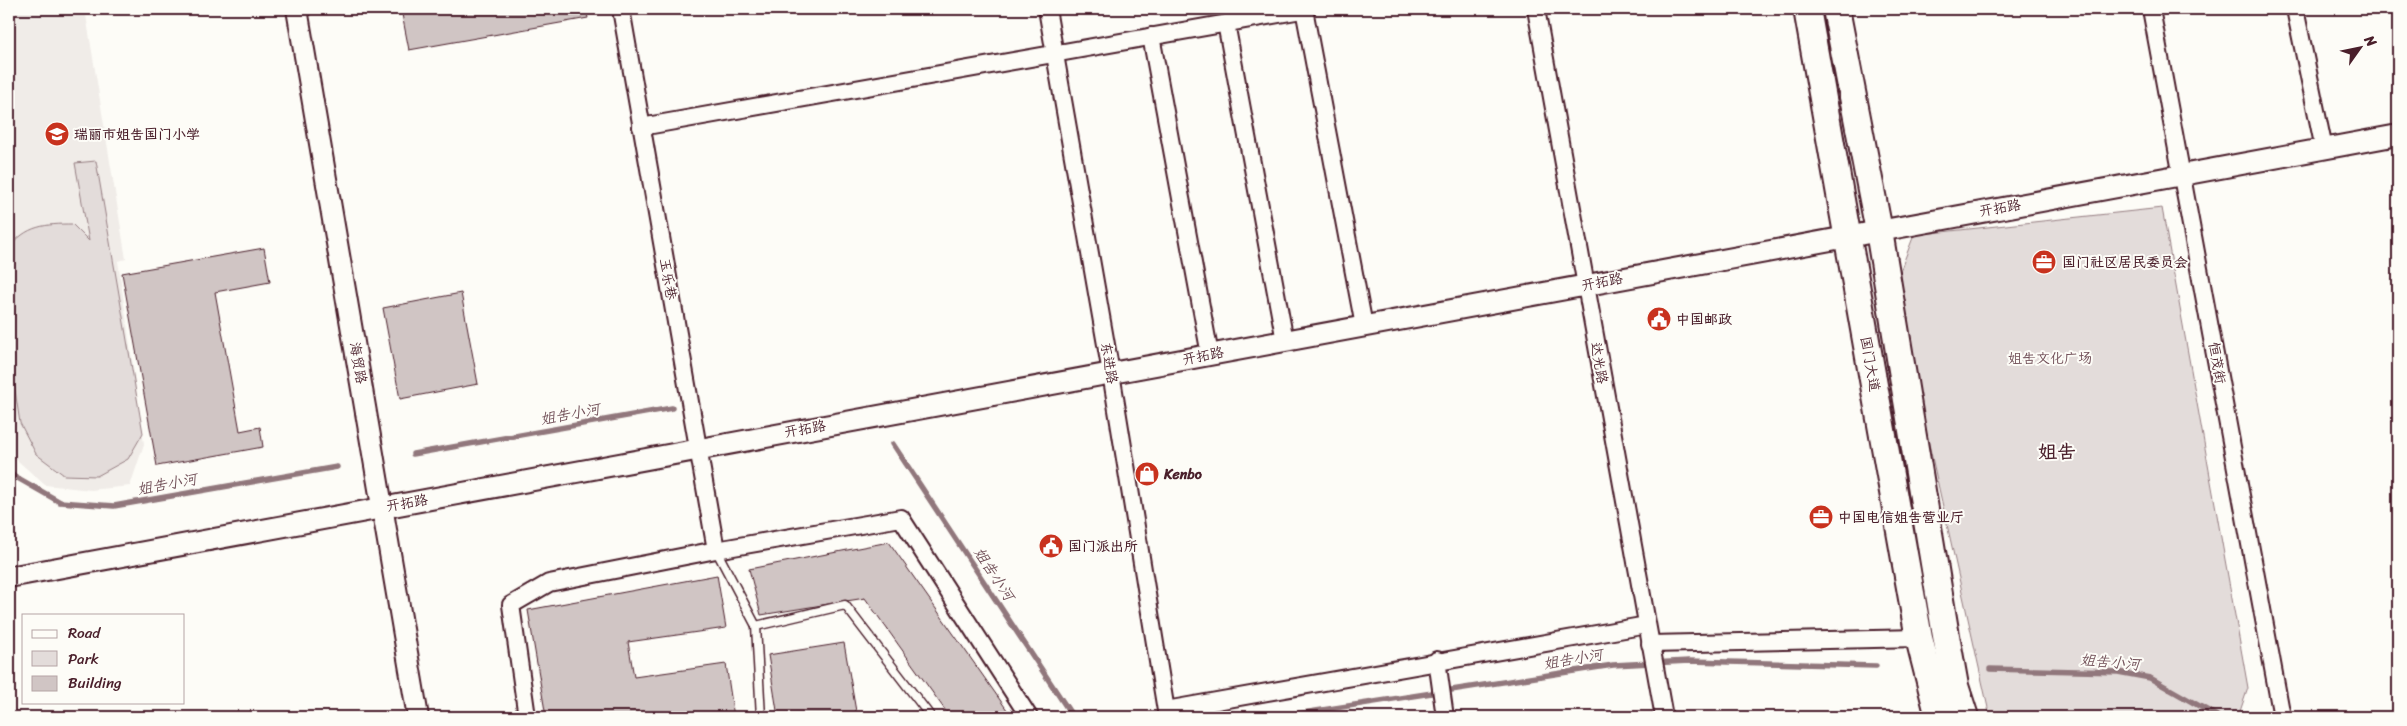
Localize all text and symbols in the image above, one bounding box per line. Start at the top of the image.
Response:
north arrow [2334,22,2384,72]
text: N [2357,29,2384,52]
school or university icon: 瑞丽市姐告国门小学 [44,121,70,147]
place label: 瑞丽市姐告国门小学 [74,122,200,147]
street label: 开拓路 [1977,192,2023,224]
office icon: 国门社区居民委员会 [2031,249,2057,275]
place label: 国门社区居民委员会 [2062,250,2188,275]
street label: 玉乐巷 [652,256,684,303]
street label: 开拓路 [1579,266,1625,298]
public building icon: 中国邮政 [1646,306,1672,332]
place label: 中国邮政 [1676,307,1732,332]
street label: 国门大道 [1853,334,1887,394]
street label: 海贸路 [342,340,374,386]
street label: 东进路 [1093,340,1125,386]
street label: 开拓路 [1180,340,1226,372]
street label: 达光路 [1583,340,1615,386]
street label: 恒茂街 [2201,340,2233,386]
park label: 姐告文化广场 [2008,346,2092,371]
water label: 姐告小河 [538,395,605,432]
street label: 开拓路 [782,413,828,445]
district label: 姐告 [2038,435,2076,468]
shop icon: Kenbo [1134,461,1160,487]
place label: Kenbo [1163,462,1203,487]
water label: 姐告小河 [135,465,202,502]
street label: 开拓路 [384,487,430,519]
office icon: 中国电信姐告营业厅 [1808,504,1834,530]
place label: 中国电信姐告营业厅 [1838,505,1964,530]
public building icon: 国门派出所 [1038,533,1064,559]
place label: 国门派出所 [1068,534,1138,559]
water label: 姐告小河 [967,542,1023,609]
legend [22,614,185,704]
text: Road [68,620,101,646]
water label: 姐告小河 [1541,641,1608,677]
text: Park [68,646,99,672]
water label: 姐告小河 [2079,646,2144,678]
text: Building [68,670,122,696]

